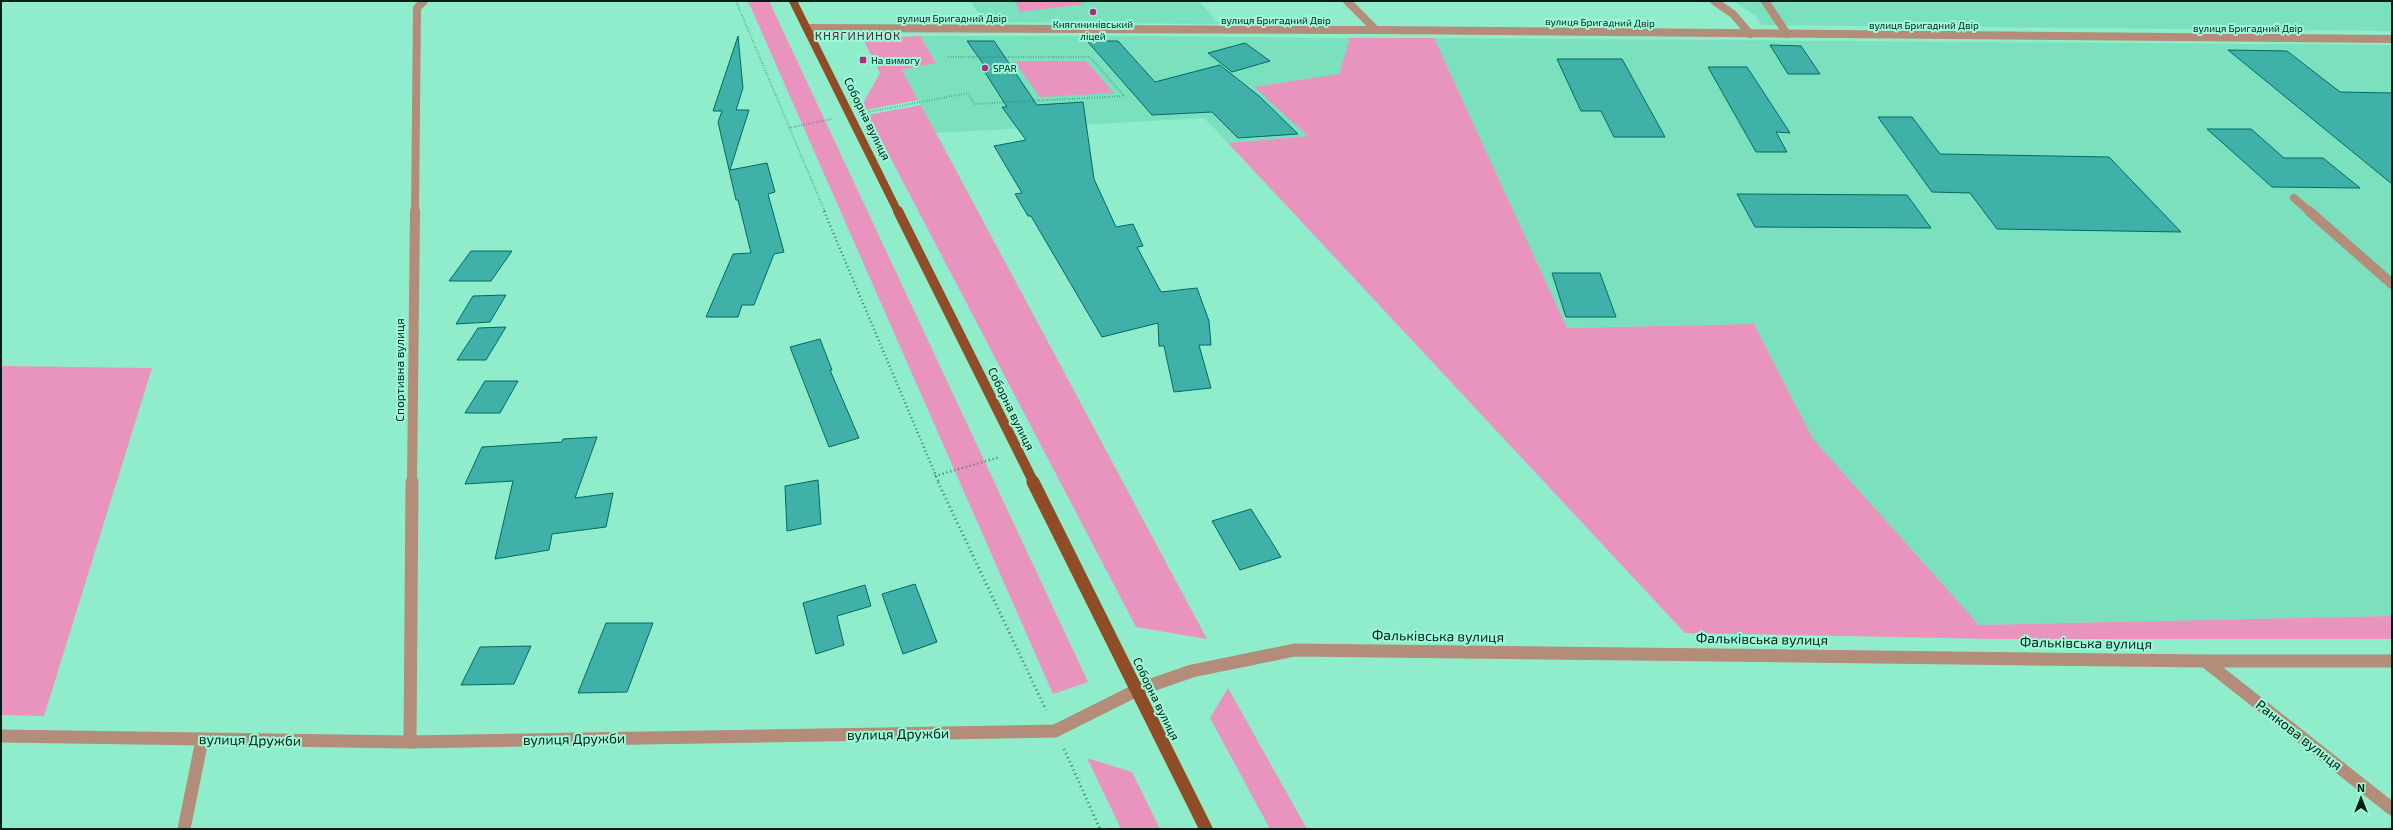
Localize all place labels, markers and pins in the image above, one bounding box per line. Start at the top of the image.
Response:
marker: Княгининівський ліцей [1088,7,1098,17]
place label: Княгининівський ліцей [1053,18,1133,42]
place label: На вимогу [871,54,921,67]
marker: На вимогу [858,55,868,65]
place label: SPAR [993,62,1017,74]
marker: SPAR [980,63,990,73]

